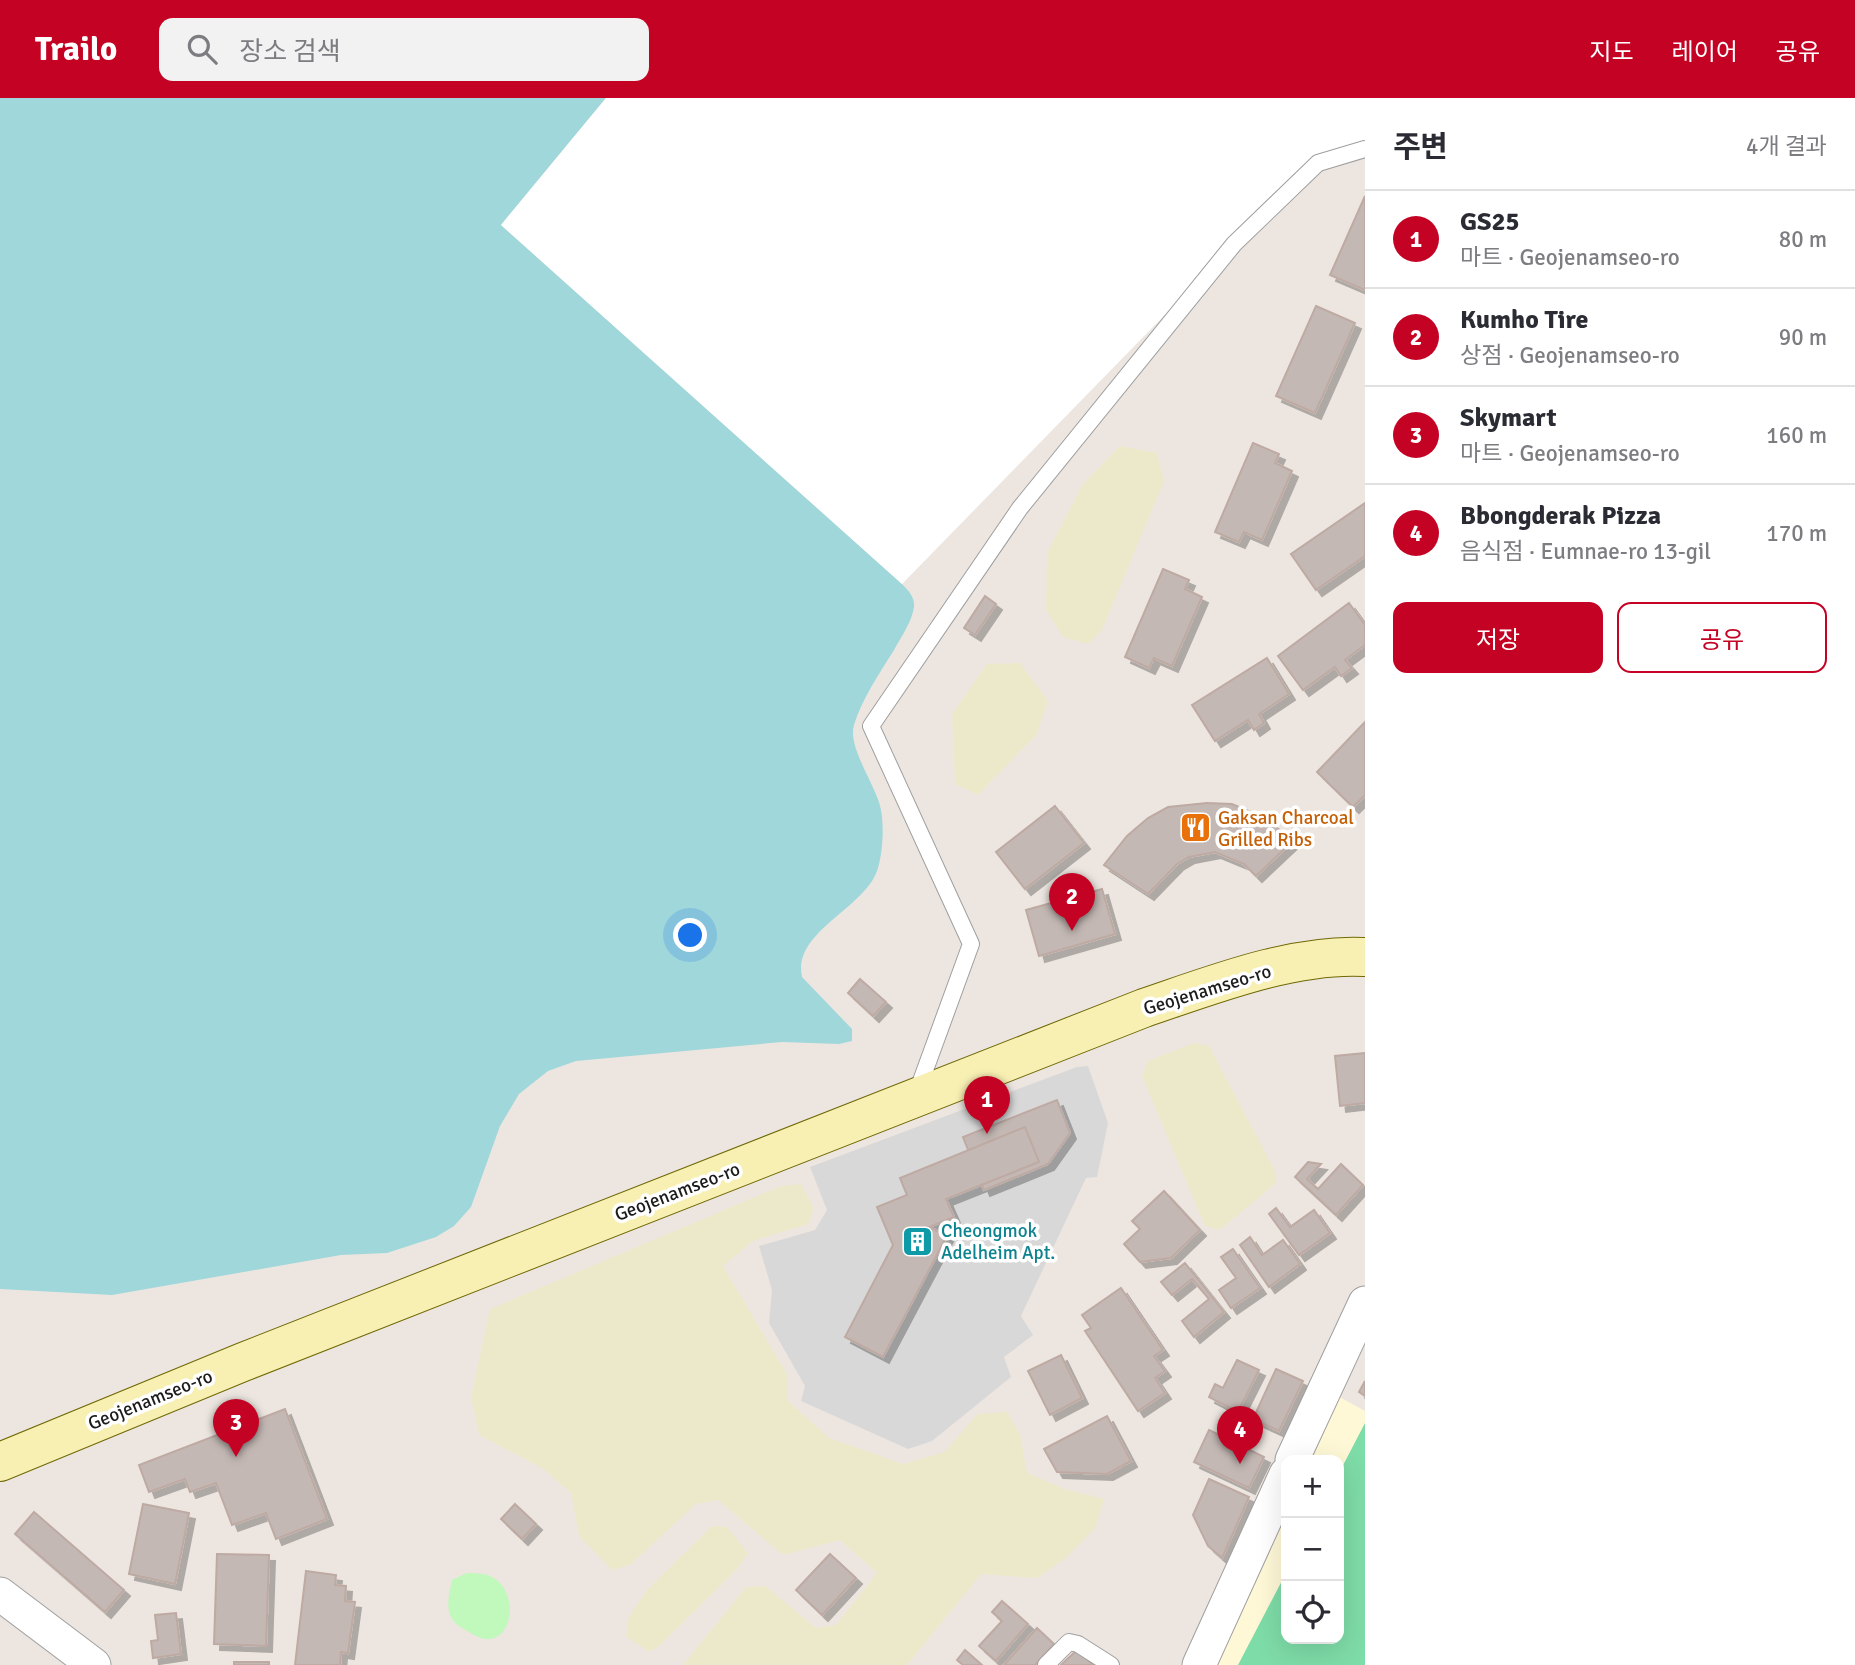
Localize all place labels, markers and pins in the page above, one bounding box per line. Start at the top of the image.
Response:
place label: Gaksan Charcoal Grilled Ribs [1218,806,1354,852]
restaurant icon: Gaksan Charcoal Grilled Ribs [1178,811,1212,845]
pin: 2 [1049,873,1095,931]
pin: 1 [964,1076,1010,1134]
place label: Cheongmok Adelheim Apt. [941,1219,1055,1265]
building icon: Cheongmok Adelheim Apt. [901,1224,935,1258]
pin: 3 [213,1399,259,1457]
pin: 4 [1217,1406,1263,1464]

